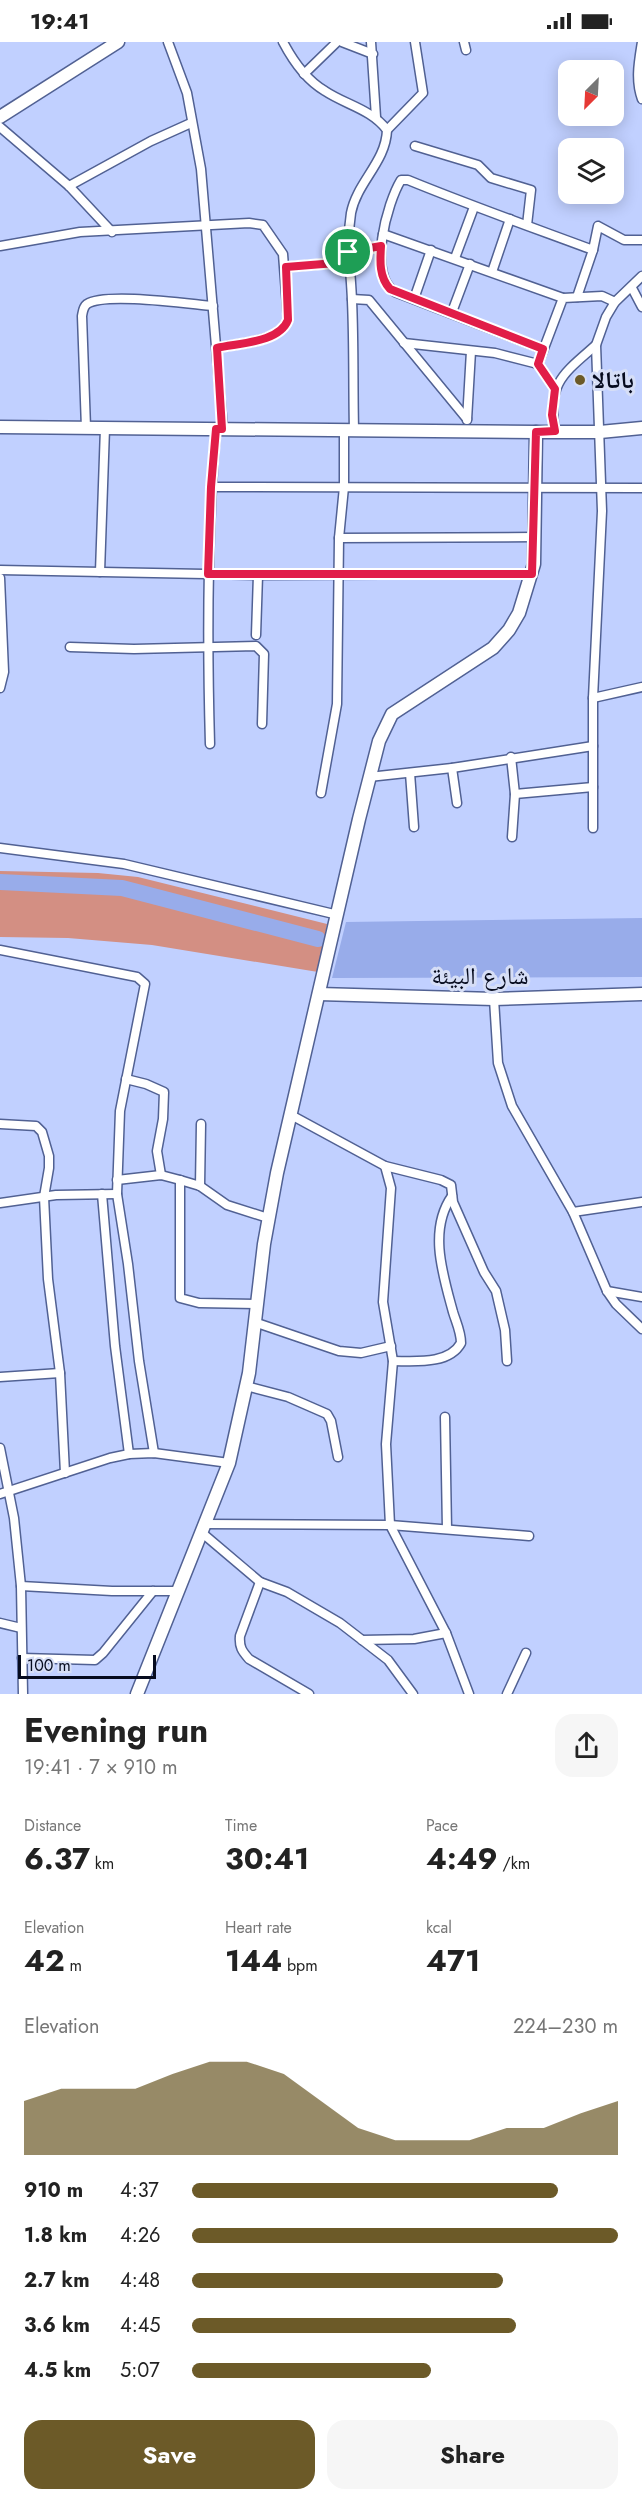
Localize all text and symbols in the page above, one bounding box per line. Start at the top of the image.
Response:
text: 19:41 [30,5,90,37]
north arrow [558,60,624,126]
map controls [558,60,624,204]
button: layers [558,138,624,204]
pin [322,226,373,277]
icon: arrive [331,235,364,268]
place label: باتالا [592,362,634,397]
marker: باتالا [573,373,587,387]
street label: شارع البيئة [431,958,529,993]
scale bar [18,1652,156,1680]
text: 100 m [27,1654,71,1677]
text: Evening run [24,1707,208,1754]
button: share [555,1714,618,1777]
text: 19:41 · 7 × 910 m [24,1753,178,1782]
text: Distance [24,1814,81,1837]
text: Time [225,1814,257,1837]
text: Pace [426,1814,458,1837]
text: 6.37 [24,1837,90,1880]
text: 30:41 [225,1837,309,1880]
text: 4:49 [426,1837,498,1880]
text: km [90,1852,114,1875]
text: /km [498,1852,530,1875]
text: Elevation [24,1916,84,1939]
text: Heart rate [225,1916,292,1939]
text: kcal [426,1916,452,1939]
text: 42 [24,1939,65,1982]
text: 144 [225,1939,282,1982]
text: 471 [426,1939,480,1982]
text: m [65,1954,82,1977]
text: bpm [282,1954,318,1977]
text: Elevation [24,2012,99,2041]
text: 224–230 m [513,2012,618,2041]
text: 910 m [24,2176,83,2205]
text: 4:37 [120,2176,159,2205]
text: 1.8 km [24,2221,87,2250]
text: 4:26 [120,2221,161,2250]
text: 2.7 km [24,2266,90,2295]
text: 4:48 [120,2266,160,2295]
text: 3.6 km [24,2311,90,2340]
text: 4:45 [120,2311,161,2340]
text: 4.5 km [24,2356,91,2385]
text: 5:07 [120,2356,160,2385]
button: Save [24,2420,315,2489]
button: Share [327,2420,618,2489]

